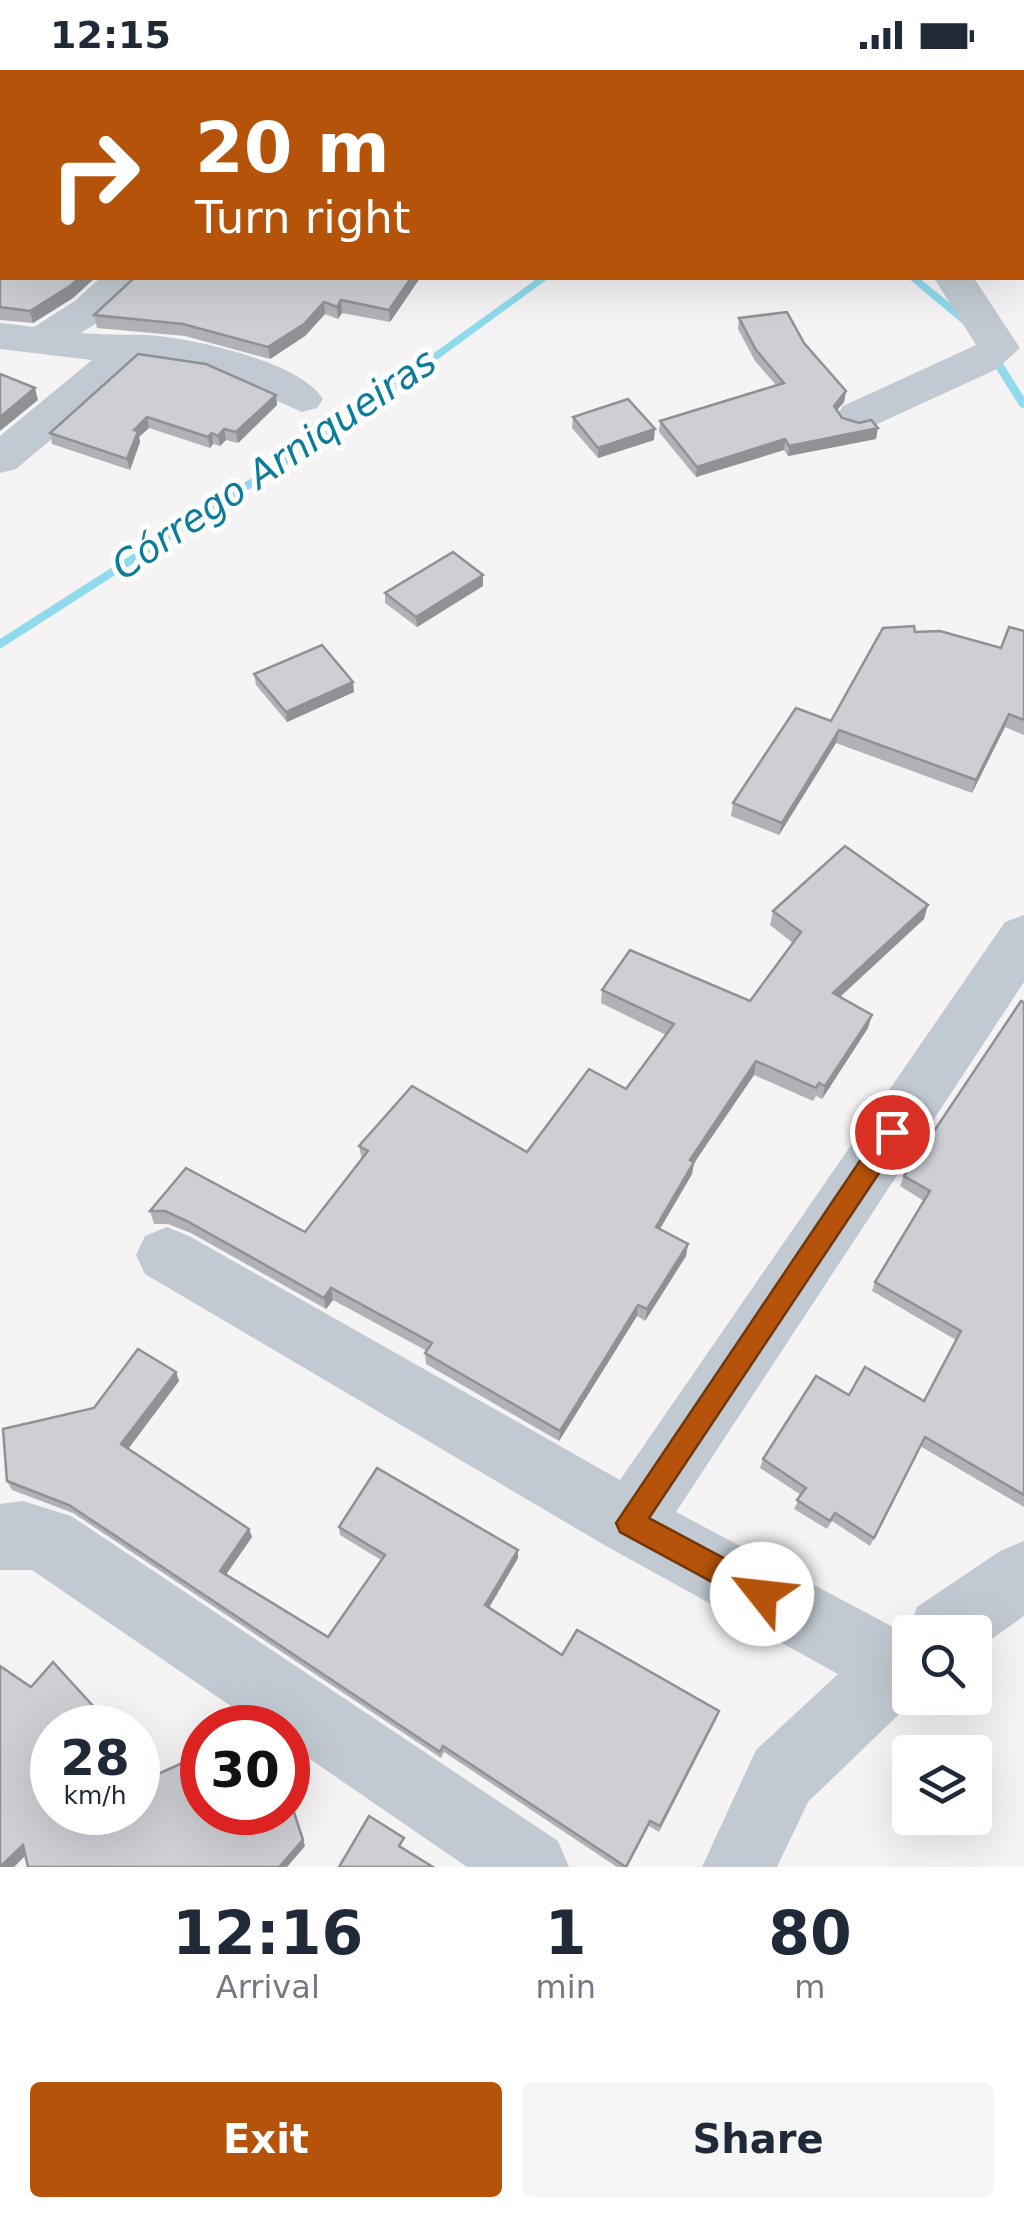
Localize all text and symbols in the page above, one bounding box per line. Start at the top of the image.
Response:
text: 12:15 [50,13,171,57]
text: 20 m [195,107,390,189]
icon: right [30,110,160,240]
text: Turn right [195,191,410,244]
water label: Córrego Arniqueiras [104,339,444,589]
pin [850,1090,935,1175]
icon: arrive [865,1105,920,1160]
position arrow [710,1542,814,1646]
map controls [892,1615,992,1835]
button: search [892,1615,992,1715]
speed limit sign: 30 [180,1705,310,1835]
text: 28 [60,1729,130,1787]
button: layers [892,1735,992,1835]
text: km/h [63,1781,127,1810]
text: 12:16 [172,1898,363,1968]
text: 1 [545,1898,587,1968]
text: 80 [768,1898,852,1968]
text: Arrival [216,1968,320,2006]
text: min [536,1968,596,2006]
text: m [794,1968,826,2006]
button: Exit [30,2082,502,2197]
button: Share [522,2082,994,2197]

